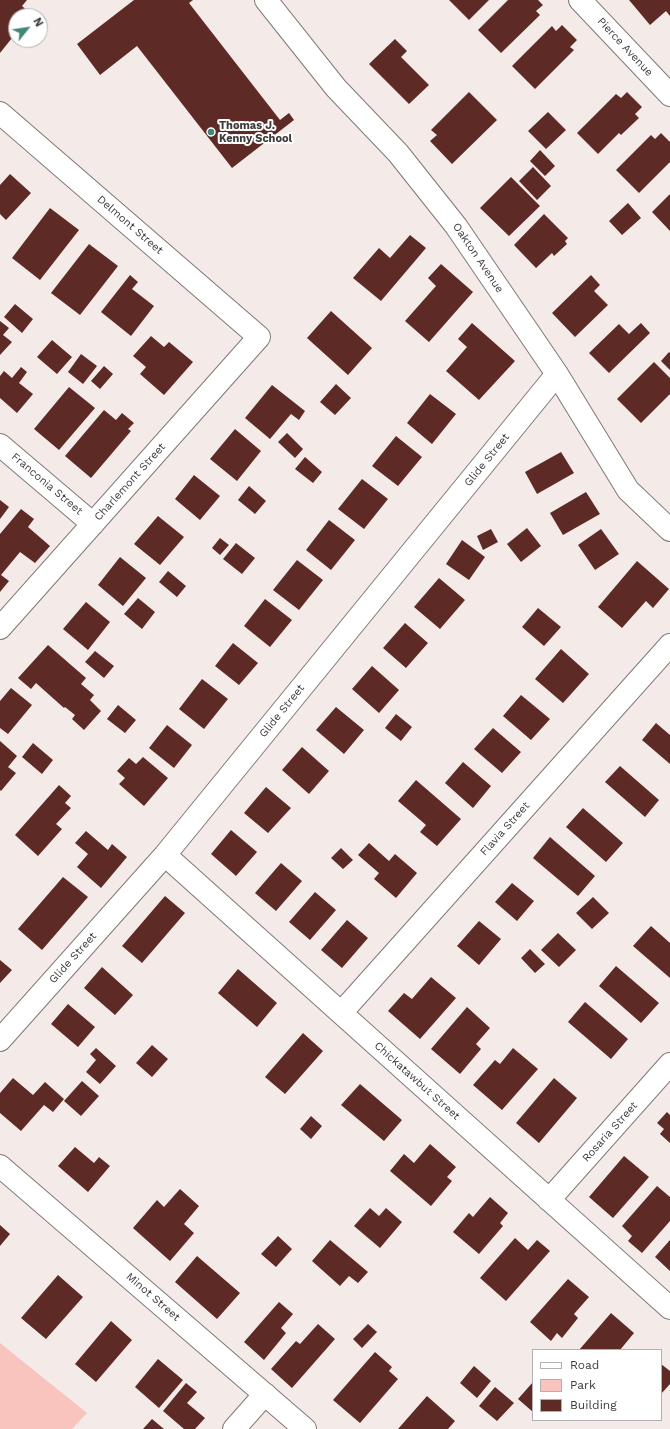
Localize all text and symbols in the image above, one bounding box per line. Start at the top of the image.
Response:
north arrow [8,8,48,48]
text: N [30,15,46,29]
street label: Pierce Avenue [594,15,656,79]
place label: Thomas J. Kenny School [219,119,292,145]
marker: Thomas J. Kenny School [206,127,216,137]
street label: Delmont Street [94,193,166,257]
street label: Oakton Avenue [450,221,506,295]
street label: Glide Street [462,431,512,489]
street label: Charlemont Street [92,440,168,524]
street label: Franconia Street [9,450,85,518]
street label: Glide Street [257,682,307,740]
street label: Flavia Street [477,799,533,859]
street label: Glide Street [47,930,99,986]
street label: Chickatawbut Street [371,1039,463,1123]
street label: Rosaria Street [580,1099,640,1165]
street label: Minot Street [123,1270,183,1324]
legend [532,1349,662,1421]
text: Road [570,1358,599,1372]
text: Park [570,1378,596,1392]
text: Building [570,1398,617,1412]

